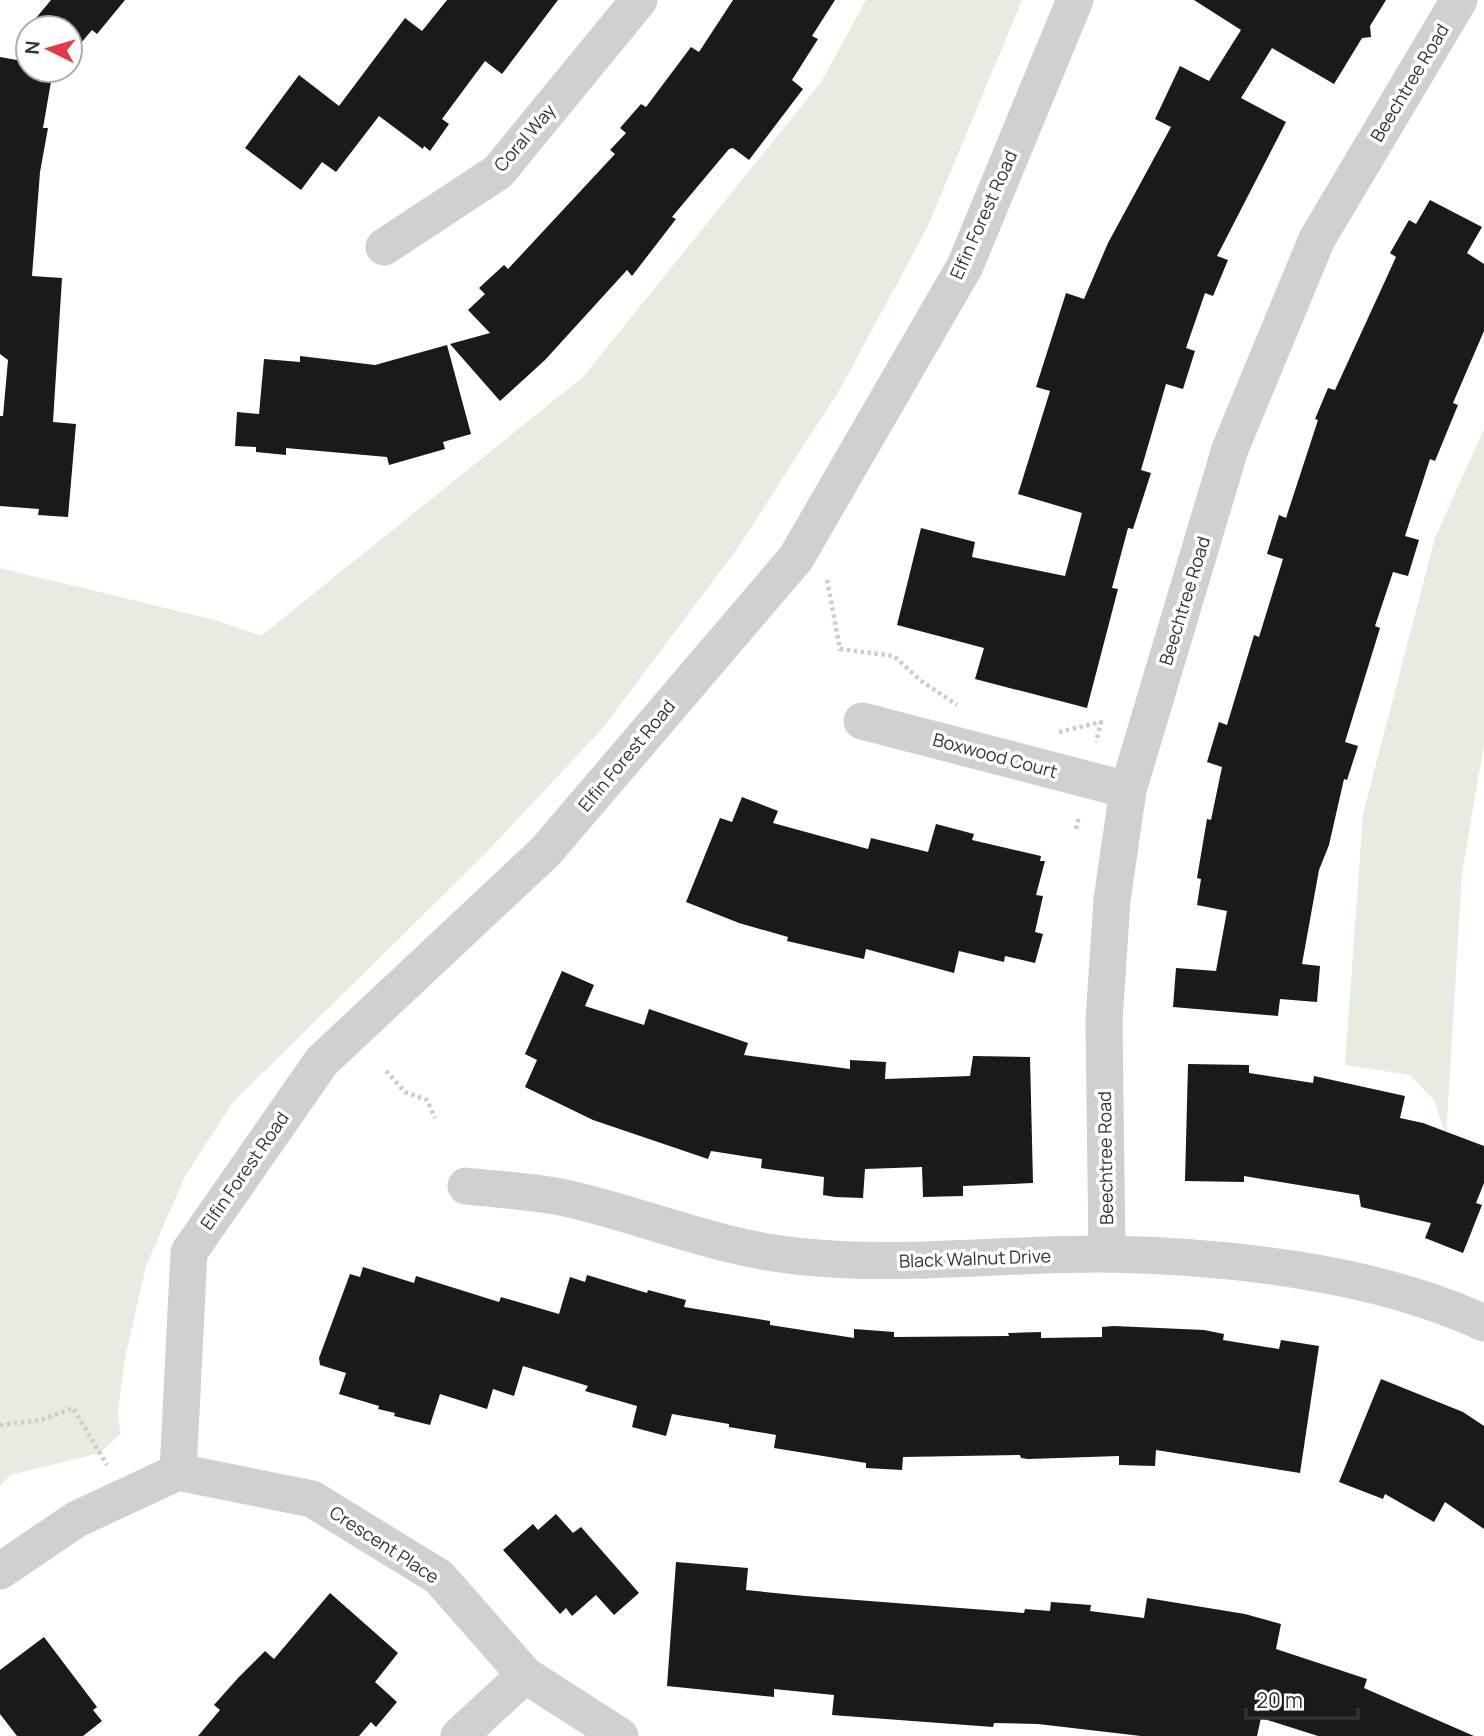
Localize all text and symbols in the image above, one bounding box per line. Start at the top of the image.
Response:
north arrow [14,14,84,84]
street label: Beechtree Road [1364,19,1454,146]
text: N [19,40,46,55]
street label: Coral Way [488,98,561,176]
street label: Elfin Forest Road [944,146,1022,283]
street label: Beechtree Road [1153,533,1215,668]
street label: Elfin Forest Road [572,694,680,816]
street label: Boxwood Court [930,727,1060,783]
street label: Beechtree Road [1092,1091,1118,1225]
street label: Elfin Forest Road [195,1107,294,1234]
street label: Black Walnut Drive [898,1243,1051,1273]
street label: Crescent Place [325,1500,444,1589]
scale bar [1246,1676,1358,1720]
text: 20 m [1256,1686,1303,1714]

